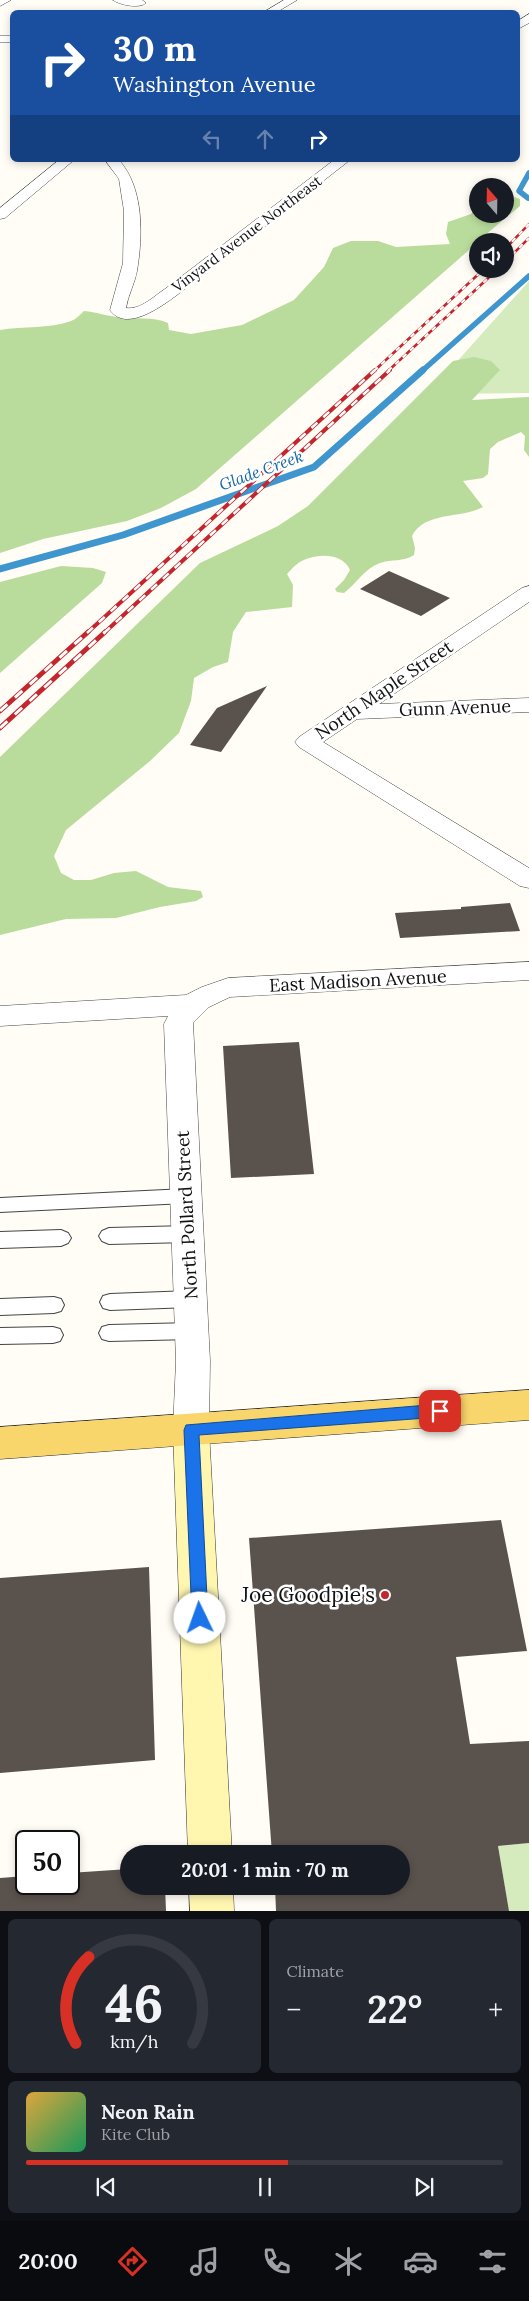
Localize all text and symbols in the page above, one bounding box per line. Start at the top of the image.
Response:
text: 30 m [113,26,196,71]
icon: right [30,30,95,95]
text: Washington Avenue [113,70,316,98]
icon: left [198,125,226,153]
icon: ahead [251,125,279,153]
icon: right [304,125,332,153]
street label: Vinyard Avenue Northeast [167,171,325,297]
north arrow [469,178,514,222]
map controls [469,178,514,278]
button: sound [469,233,514,278]
water label: Glade Creek [216,446,306,494]
street label: North Maple Street [310,635,457,744]
street label: Gunn Avenue [399,694,512,721]
street label: East Madison Avenue [269,964,448,997]
street label: North Pollard Street [171,1130,202,1300]
pin [419,1390,461,1432]
icon: arrive [426,1397,454,1425]
place label: Joe Goodpie's [240,1581,375,1608]
marker: Joe Goodpie's [379,1589,391,1601]
position arrow [173,1591,225,1643]
speed limit sign: 50 [15,1830,80,1895]
text: 20:01 · 1 min · 70 m [181,1858,349,1882]
text: Climate [287,1961,344,1981]
text: 46 [105,1970,163,2036]
text: 22° [367,1985,422,2033]
text: − [287,1992,301,2028]
text: + [488,1992,503,2028]
text: km/h [110,2030,159,2053]
text: Neon Rain [101,2100,195,2124]
text: Kite Club [101,2124,170,2144]
icon: previous [92,2173,120,2201]
icon: pause [251,2173,279,2201]
icon: next [410,2173,438,2201]
icon: directions [115,2244,150,2279]
icon: music [187,2244,222,2279]
icon: phone [259,2244,294,2279]
icon: climate [331,2244,366,2279]
icon: car [403,2244,438,2279]
icon: filters [475,2244,510,2279]
text: 20:00 [19,2247,78,2275]

